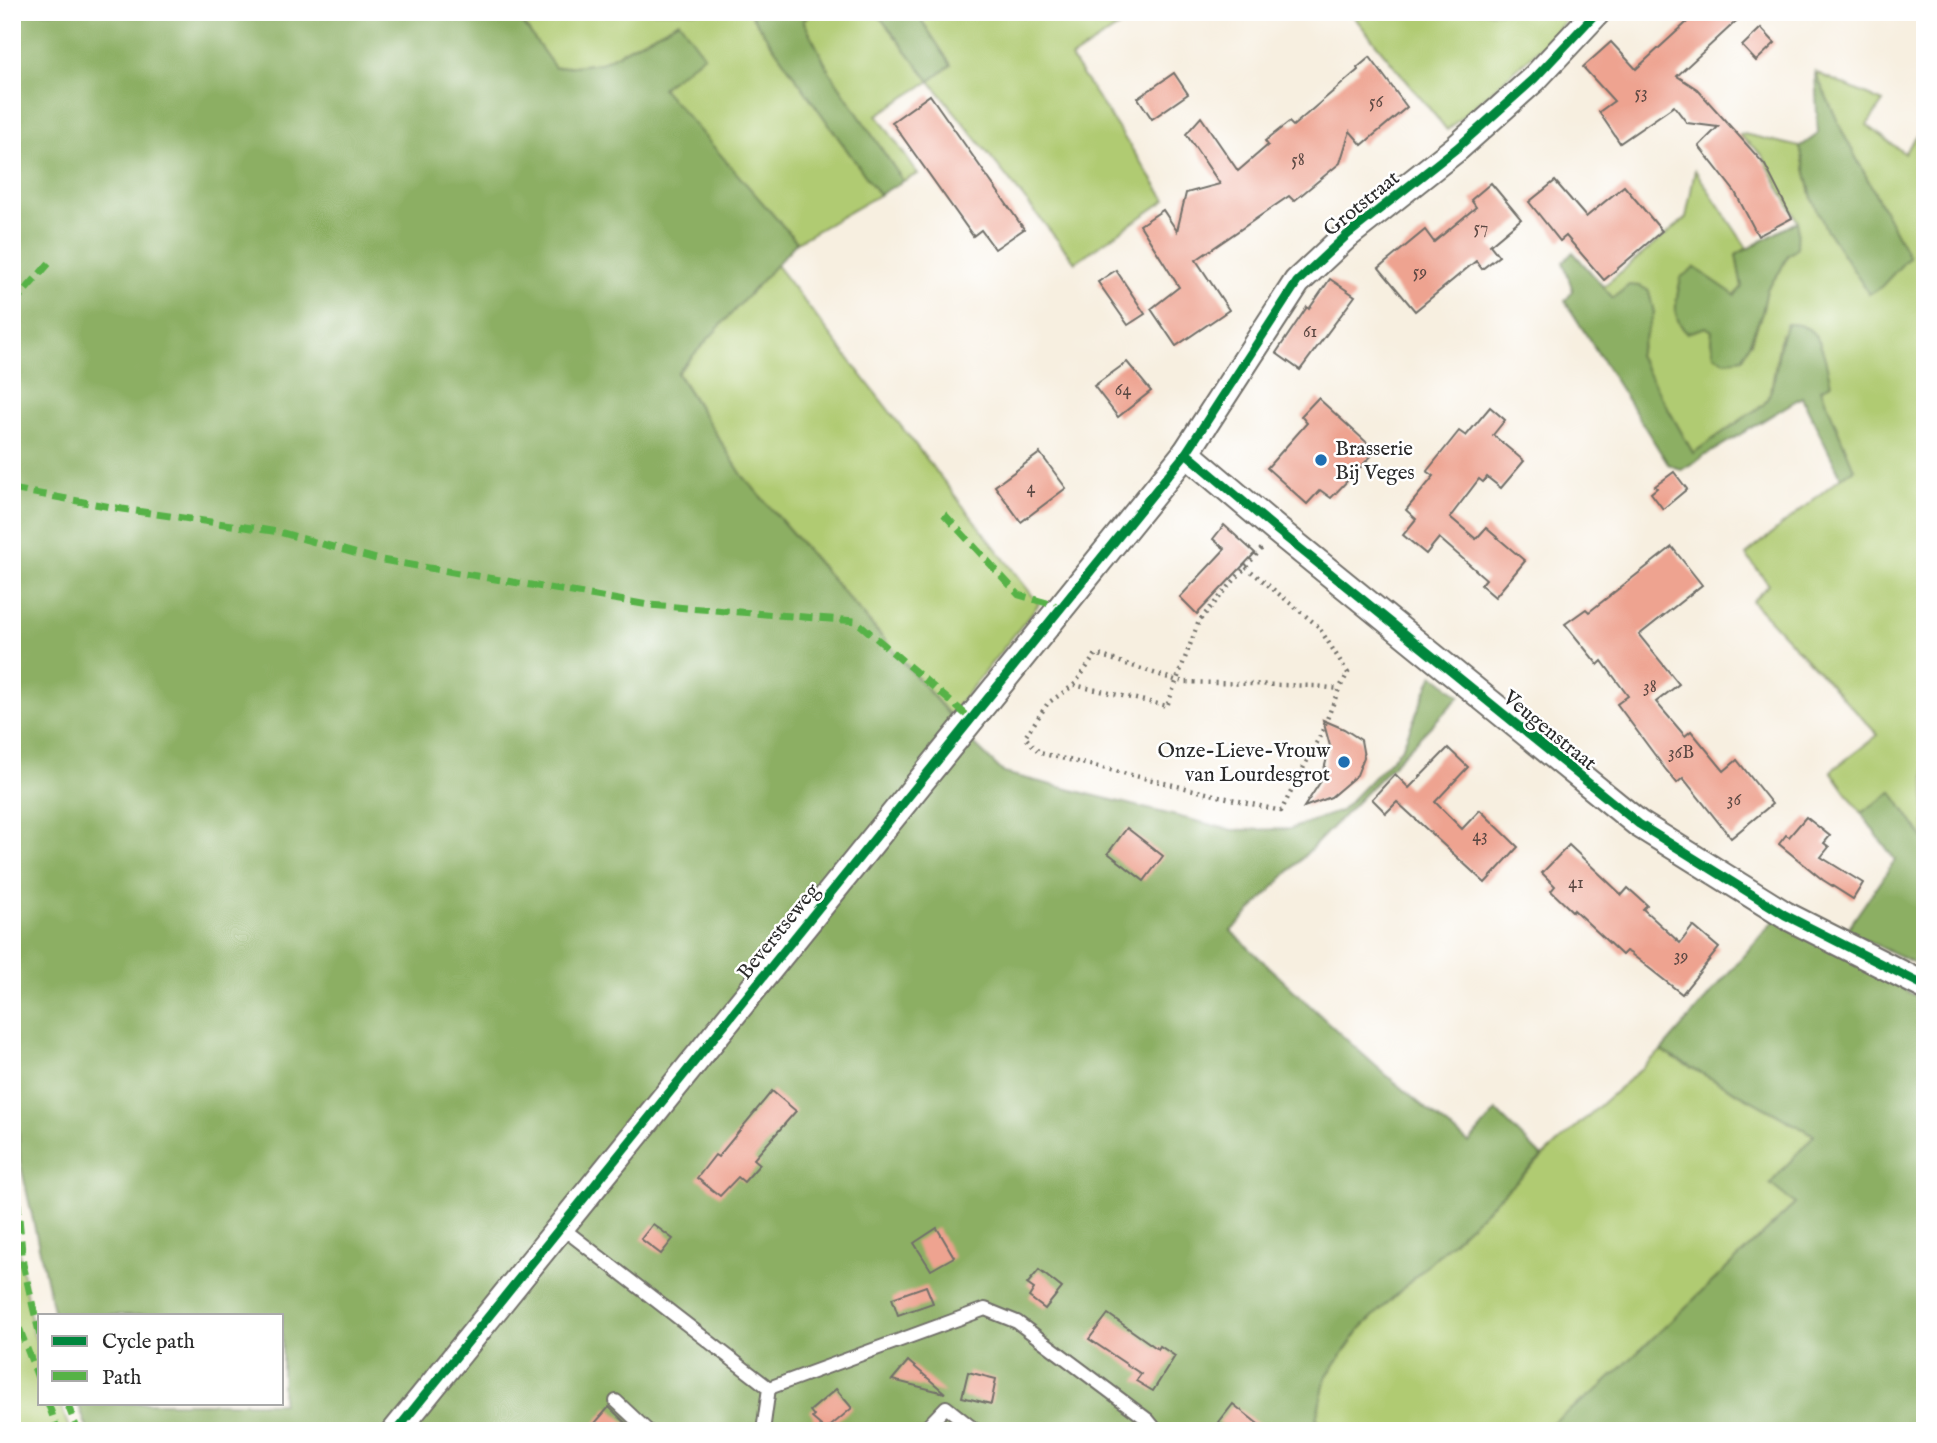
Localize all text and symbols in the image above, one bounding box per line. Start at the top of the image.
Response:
house number: 53 [1634,82,1648,105]
house number: 56 [1369,91,1383,114]
house number: 58 [1291,149,1305,172]
street label: Grotstraat [1318,165,1406,243]
house number: 57 [1474,217,1488,240]
house number: 59 [1413,261,1427,284]
house number: 61 [1303,321,1317,344]
house number: 64 [1115,379,1131,402]
place label: Brasserie Bij Veges [1335,436,1415,487]
marker: Brasserie Bij Veges [1313,452,1329,468]
house number: 4 [1027,477,1036,500]
house number: 38 [1643,676,1657,699]
street label: Veugenstraat [1496,684,1601,777]
place label: Onze-Lieve-Vrouw van Lourdesgrot [1157,738,1331,789]
house number: 36B [1668,742,1694,765]
marker: Onze-Lieve-Vrouw van Lourdesgrot [1336,754,1352,770]
house number: 36 [1727,789,1742,812]
house number: 43 [1472,825,1488,848]
house number: 41 [1568,872,1584,895]
street label: Beverstseweg [732,878,827,986]
house number: 39 [1674,945,1688,968]
legend [38,1314,284,1404]
text: Cycle path [102,1329,195,1356]
text: Path [102,1365,141,1392]

